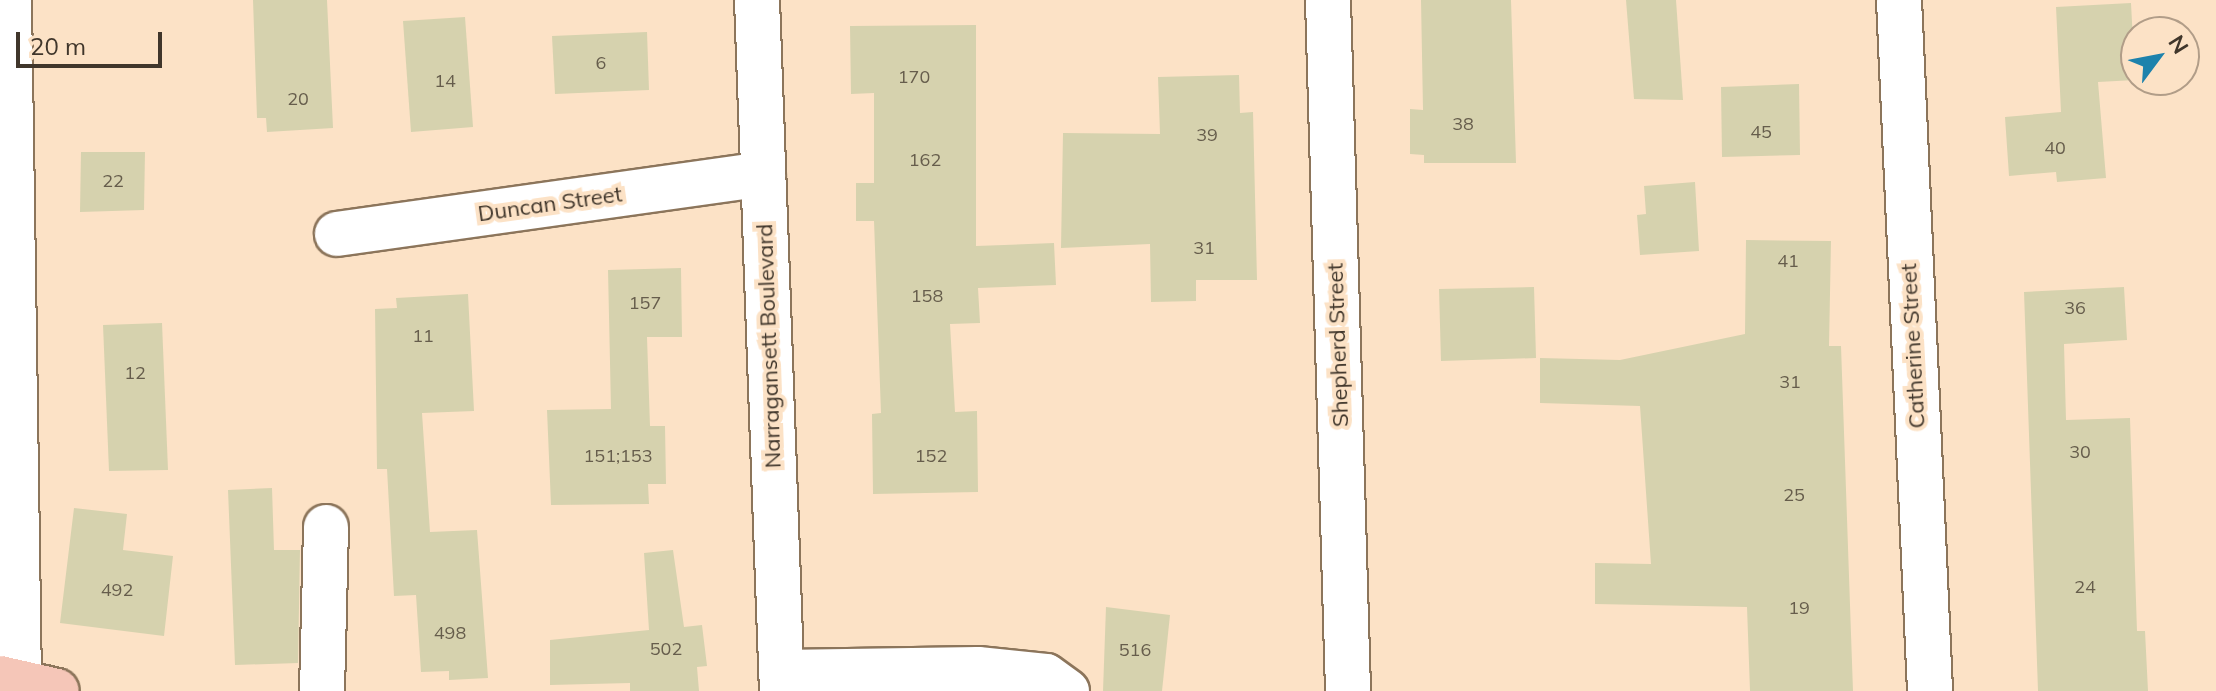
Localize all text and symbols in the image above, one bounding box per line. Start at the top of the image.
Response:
scale bar [20,16,166,66]
north arrow [2120,16,2200,96]
text: N [2162,30,2195,59]
text: 20 m [30,31,86,61]
house number: 6 [596,52,606,74]
house number: 170 [898,66,930,88]
house number: 14 [434,70,456,92]
house number: 20 [287,88,309,110]
house number: 38 [1452,113,1474,135]
house number: 45 [1750,121,1772,143]
house number: 39 [1196,124,1218,146]
house number: 40 [2044,137,2066,159]
house number: 162 [909,149,941,171]
house number: 22 [102,170,124,192]
street label: Duncan Street [476,181,624,227]
street label: Narragansett Boulevard [752,223,786,469]
house number: 31 [1193,237,1215,259]
house number: 41 [1777,250,1799,272]
street label: Shepherd Street [1322,262,1354,428]
street label: Catherine Street [1895,263,1931,429]
house number: 158 [911,285,943,307]
house number: 157 [629,292,661,314]
house number: 36 [2064,297,2086,319]
house number: 11 [412,325,434,347]
house number: 12 [124,362,146,384]
house number: 31 [1779,371,1801,393]
house number: 30 [2069,441,2091,463]
house number: 151;153 [584,445,652,467]
house number: 152 [915,445,947,467]
house number: 25 [1783,484,1805,506]
house number: 24 [2074,576,2096,598]
house number: 492 [101,579,133,601]
house number: 19 [1788,597,1810,619]
house number: 498 [434,622,466,644]
house number: 502 [650,638,682,660]
house number: 516 [1119,639,1151,661]

